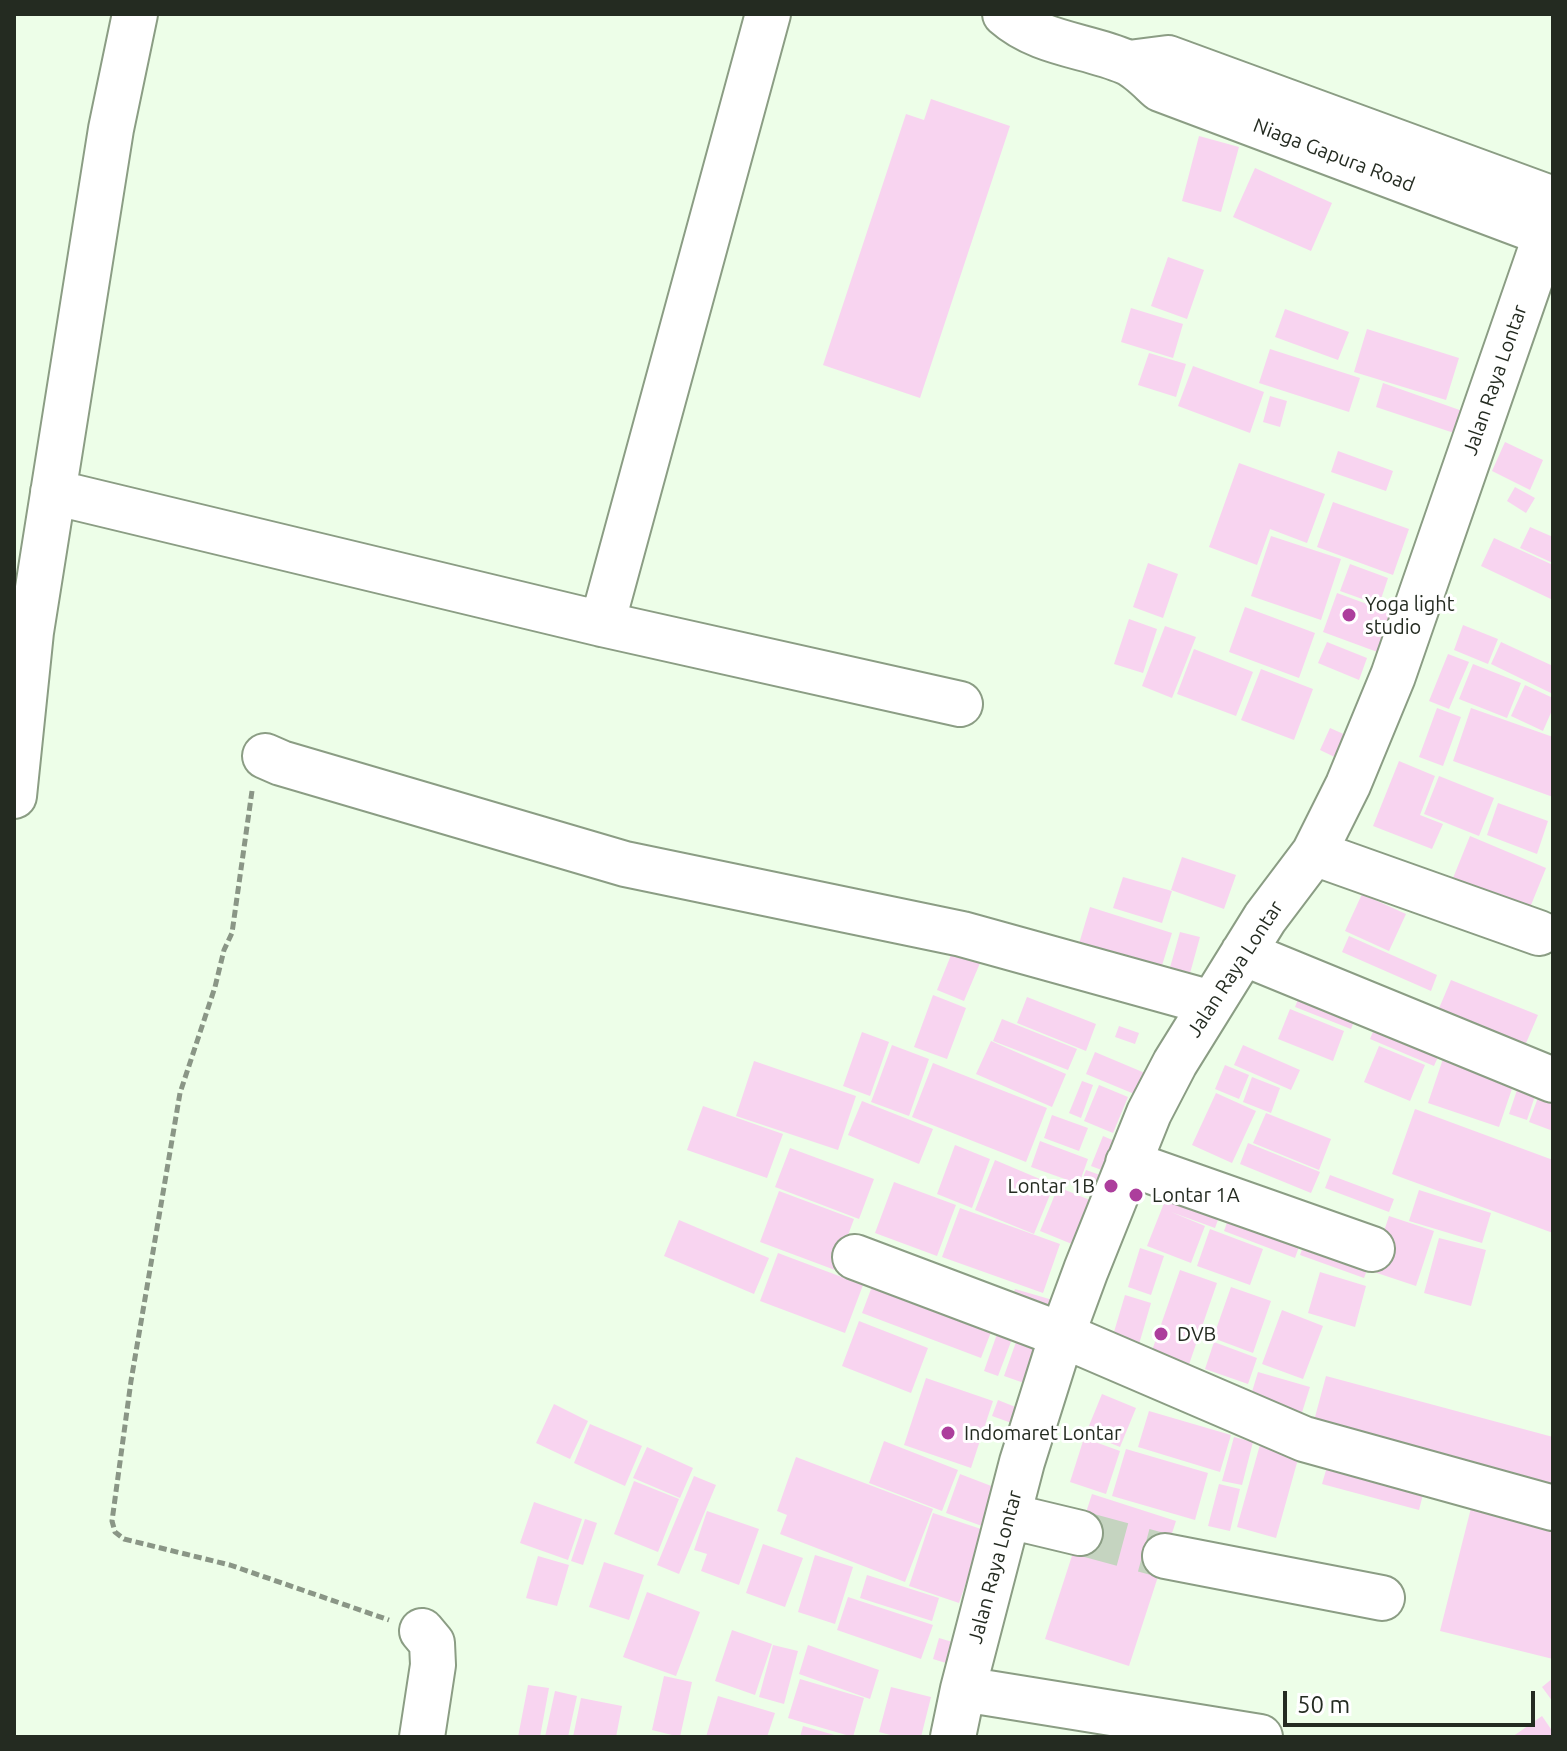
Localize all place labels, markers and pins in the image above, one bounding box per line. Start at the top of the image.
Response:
place label: Yoga light studio [1365,592,1455,639]
marker: Yoga light studio [1340,606,1358,624]
place label: Lontar 1B [1007,1174,1095,1198]
marker: Lontar 1B [1102,1177,1120,1195]
place label: Lontar 1A [1152,1183,1240,1207]
marker: Lontar 1A [1127,1186,1145,1204]
place label: DVB [1177,1322,1216,1346]
marker: DVB [1152,1325,1170,1343]
place label: Indomaret Lontar [964,1421,1121,1445]
marker: Indomaret Lontar [939,1424,957,1442]

